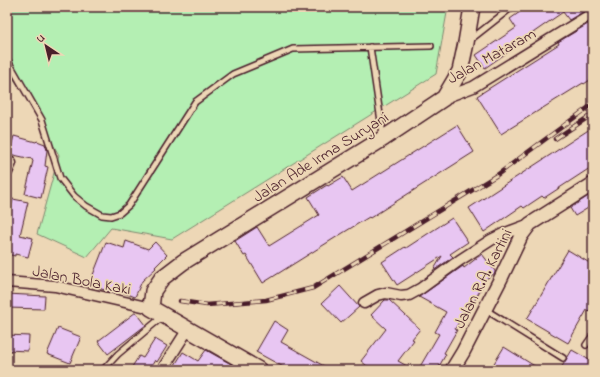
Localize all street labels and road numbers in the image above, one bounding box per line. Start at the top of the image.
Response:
street label: Jalan Mataram [443,22,541,91]
street label: Jalan Ade Irma Suryani [249,106,394,209]
street label: Jalan R.A. Kartini [448,225,519,333]
street label: Jalan Bola Kaki [30,260,133,302]

